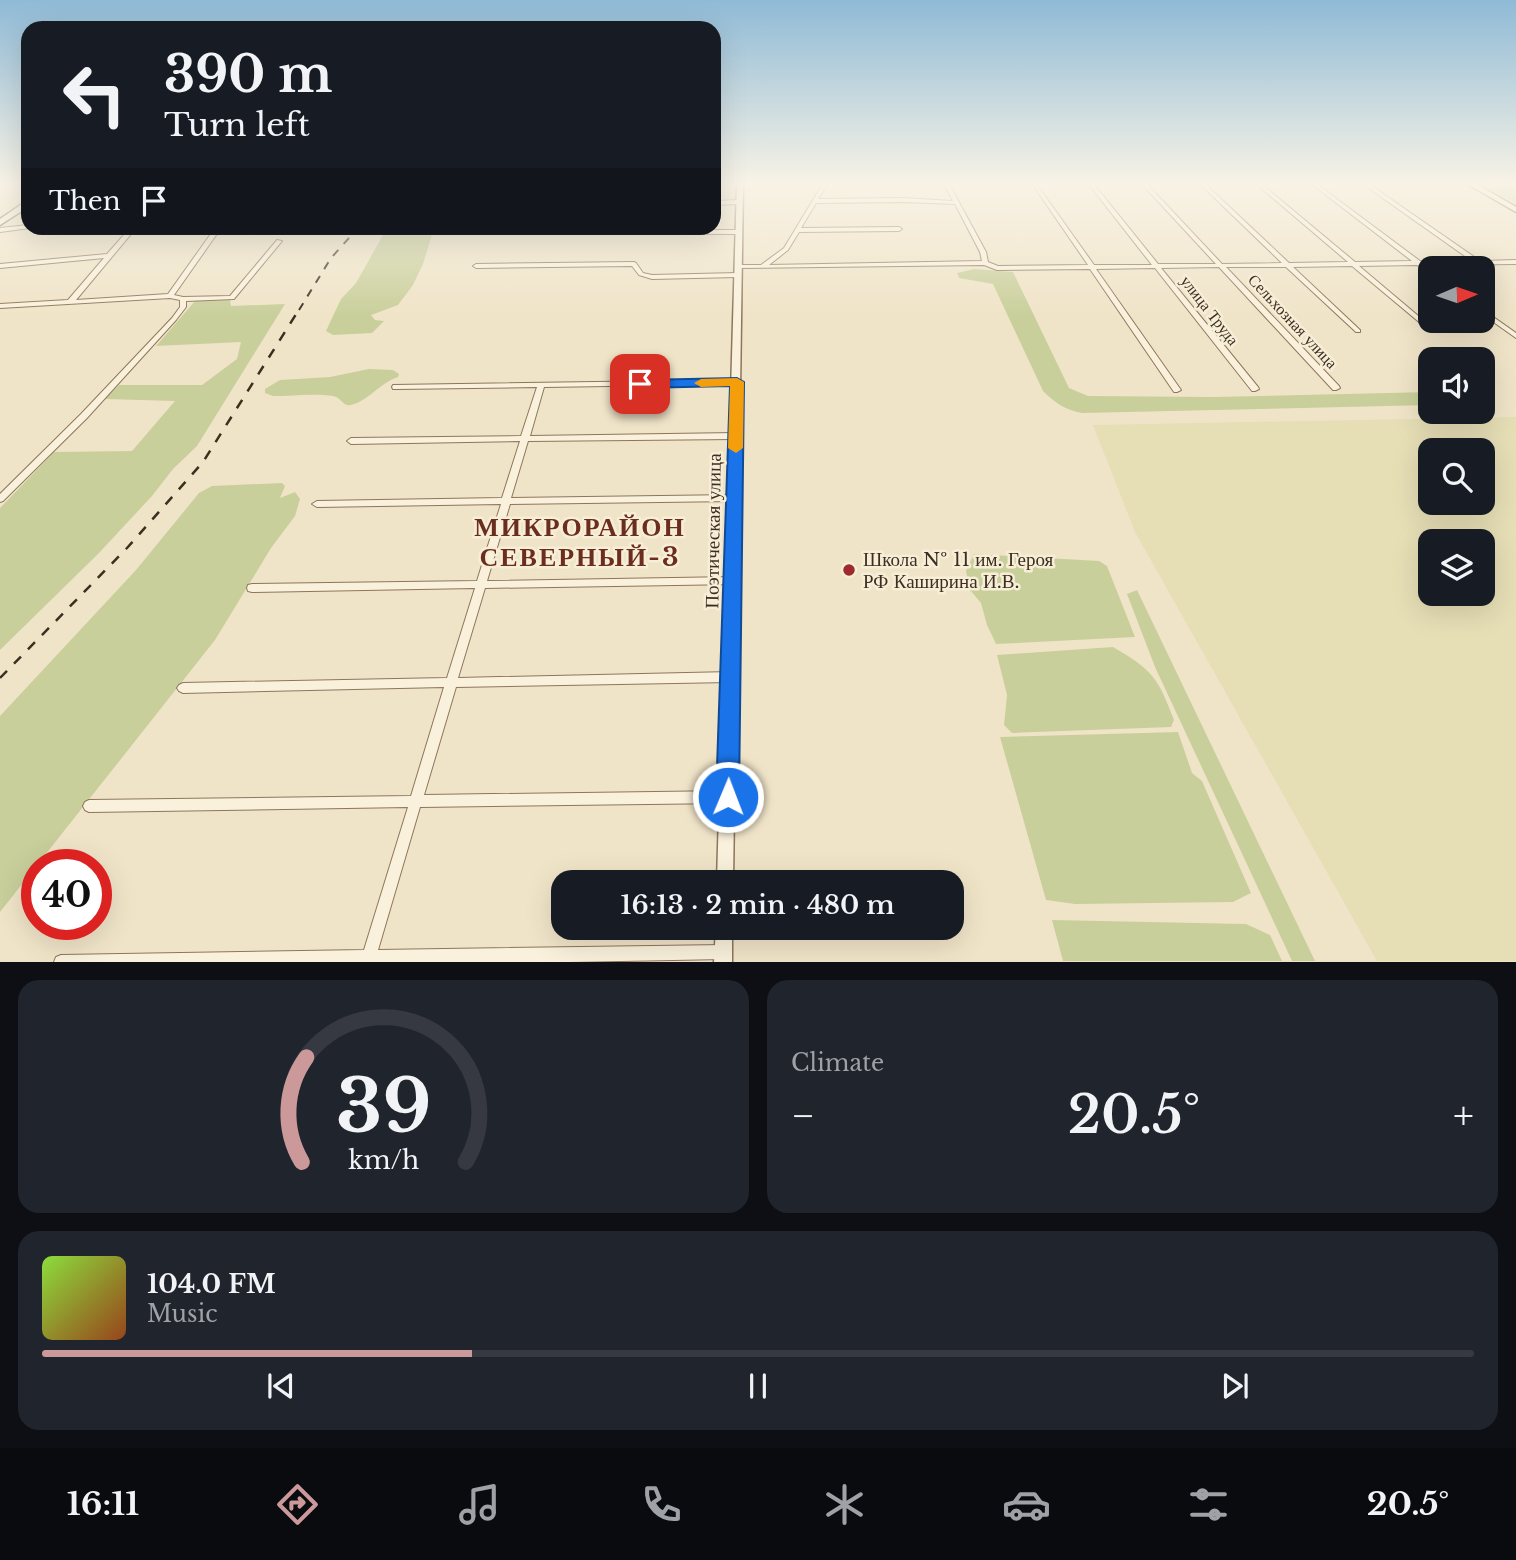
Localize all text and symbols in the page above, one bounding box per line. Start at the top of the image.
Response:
text: 390 m [164,44,332,105]
icon: left [49,49,140,140]
text: Turn left [164,105,310,145]
icon: arrive [135,182,173,220]
text: Then [49,185,121,217]
north arrow [1418,256,1494,332]
map controls [1418,256,1495,606]
street label: Сельхозная улица [1244,270,1342,372]
street label: улица Труда [1176,271,1244,349]
button: sound [1418,347,1495,424]
pin [610,354,670,414]
icon: arrive [621,365,659,403]
button: search [1418,438,1495,515]
street label: Поэтическая улица [700,453,726,609]
district label: МИКРОРАЙОН СЕВЕРНЫЙ-3 [474,511,686,573]
button: layers [1418,529,1495,606]
place label: Школа № 11 им. Героя РФ Каширина И.В. [863,548,1054,593]
marker: Школа № 11 им. Героя РФ Каширина И.В. [841,562,857,578]
position arrow [691,760,765,834]
speed limit sign: 40 [21,849,112,940]
text: 16:13 · 2 min · 480 m [620,889,895,921]
text: Climate [791,1049,884,1077]
text: 39 [336,1062,431,1153]
text: 20.5° [1068,1083,1200,1147]
text: − [791,1092,815,1139]
text: + [1453,1092,1474,1139]
text: km/h [348,1145,419,1176]
text: 104.0 FM [147,1268,276,1300]
text: Music [147,1300,218,1328]
icon: previous [262,1367,300,1405]
icon: pause [739,1367,777,1405]
icon: next [1216,1367,1254,1405]
icon: directions [273,1480,322,1529]
icon: music [455,1480,504,1529]
icon: phone [637,1480,686,1529]
icon: climate [820,1480,869,1529]
icon: car [1002,1480,1051,1529]
icon: filters [1184,1480,1233,1529]
text: 16:11 [67,1484,139,1524]
text: 20.5° [1367,1484,1449,1524]

